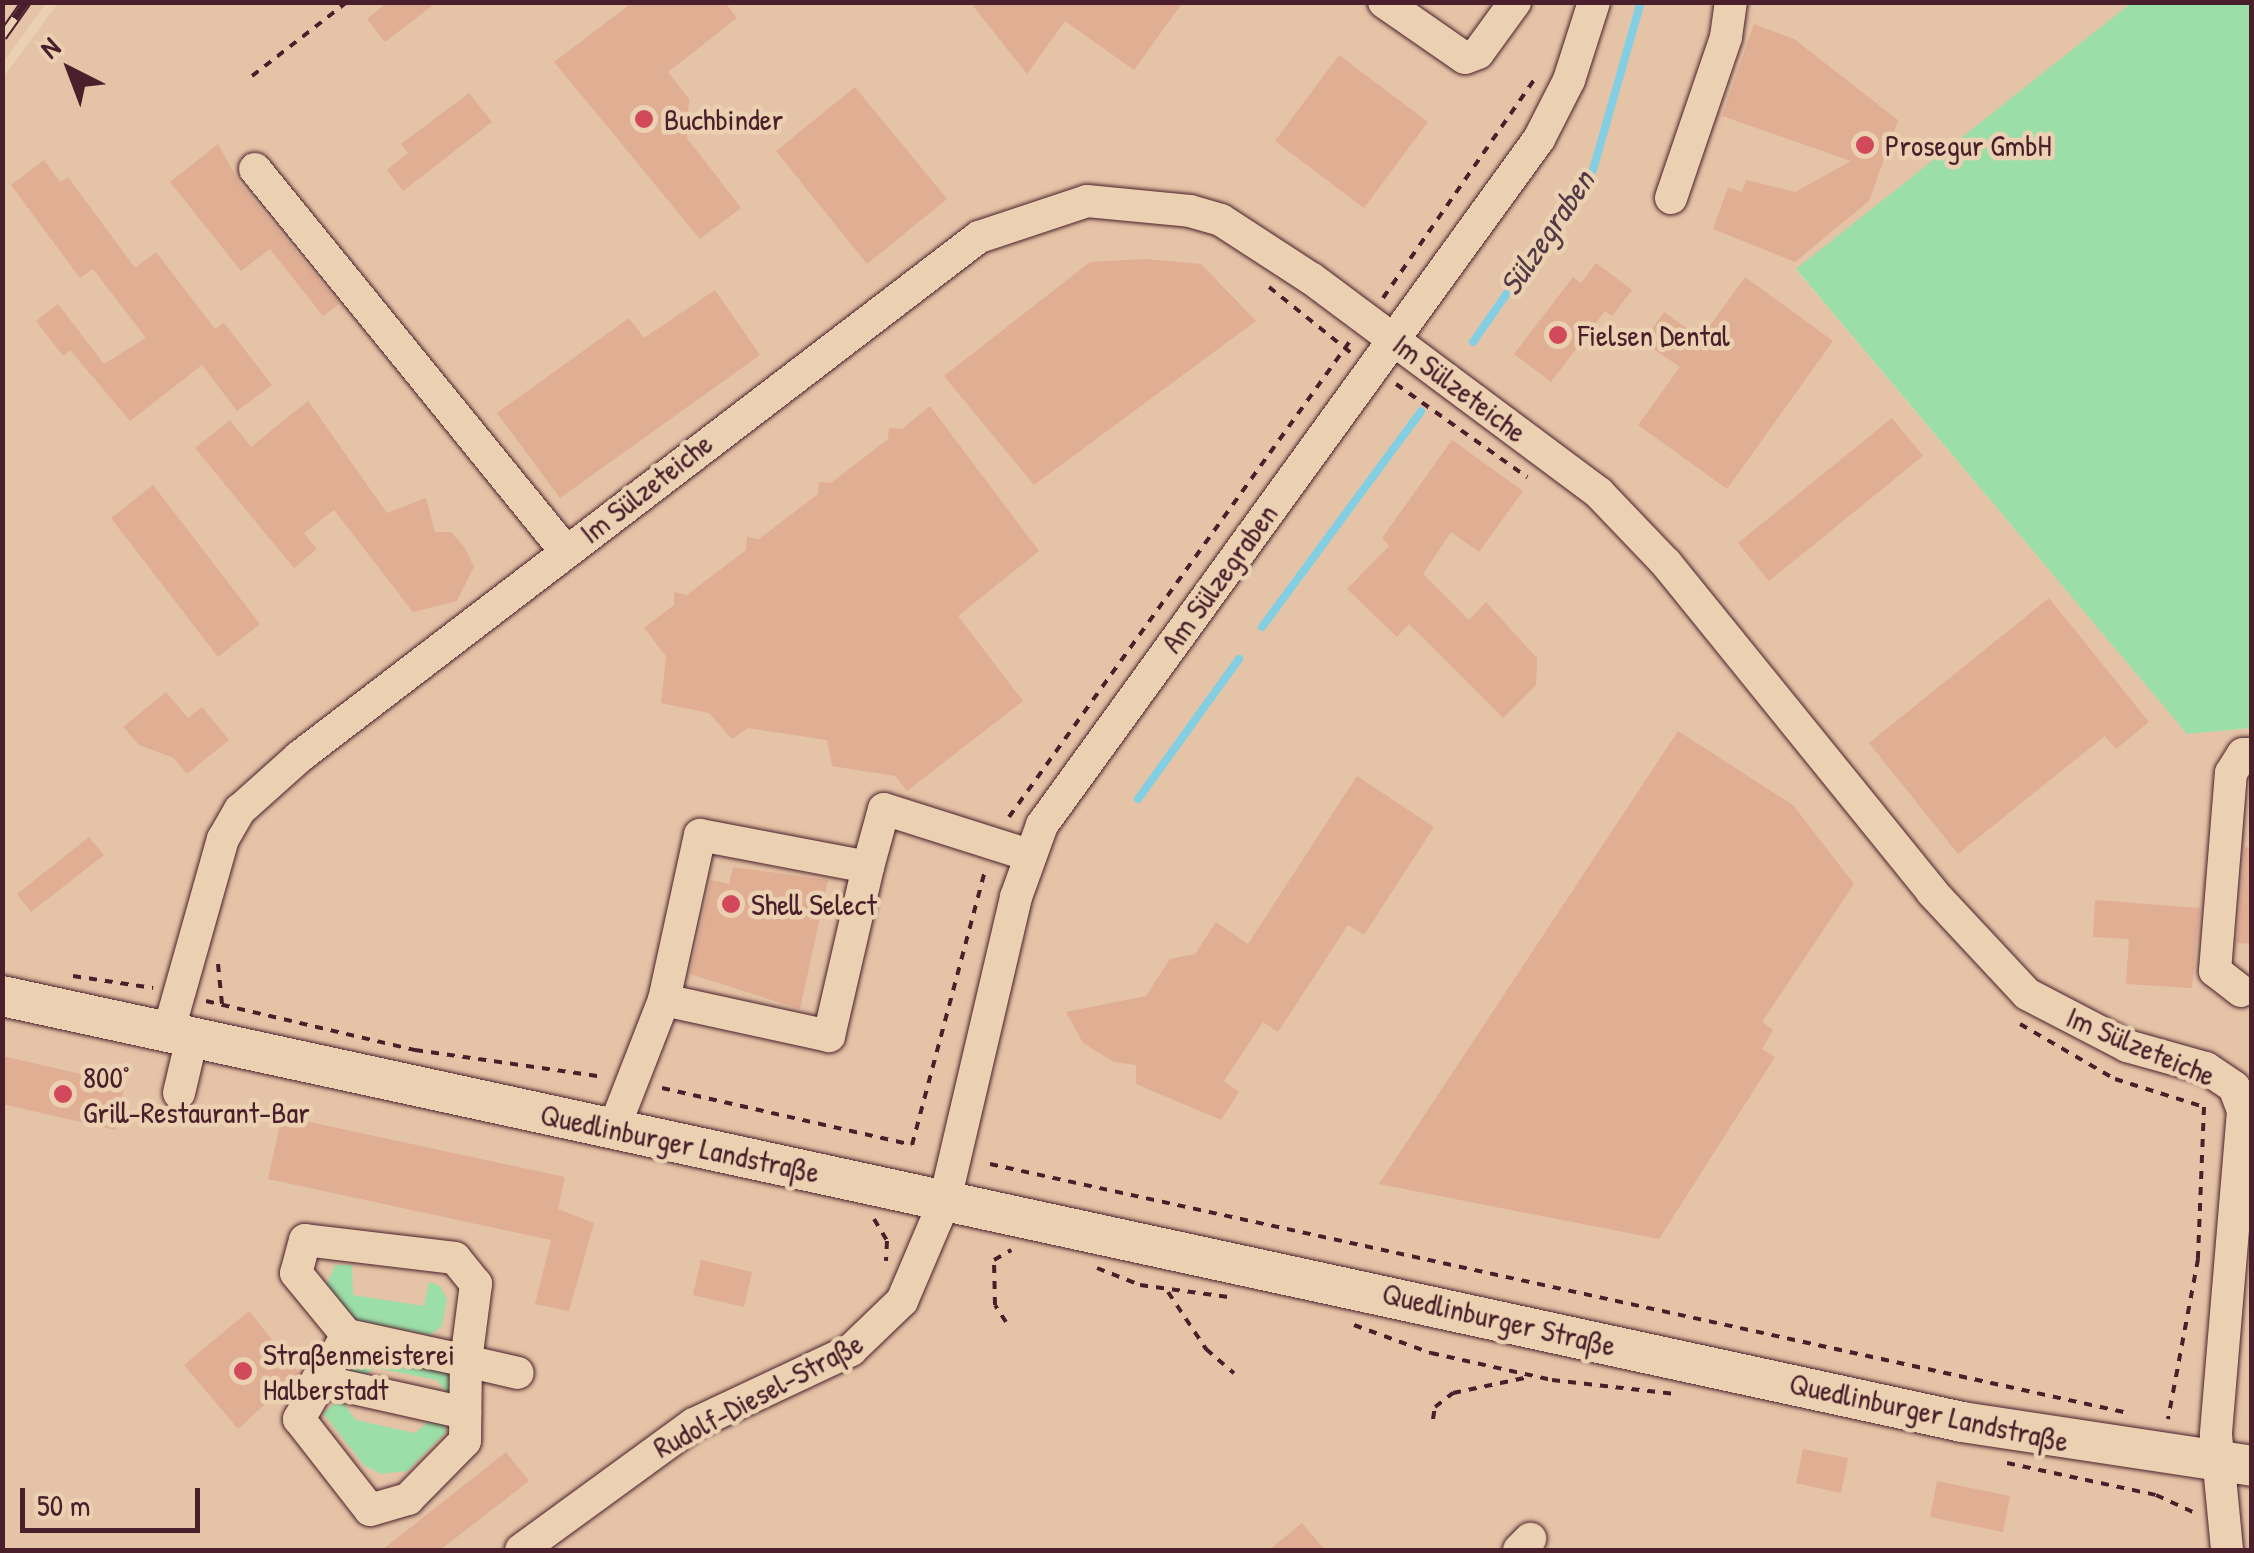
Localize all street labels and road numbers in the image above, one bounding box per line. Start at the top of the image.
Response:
street label: Im Sülzeteiche [1386,326,1534,450]
street label: Im Sülzeteiche [573,425,719,551]
street label: Am Sülzegraben [1153,497,1285,659]
street label: Im Sülzeteiche [2061,999,2221,1093]
street label: Quedlinburger Landstraße [537,1096,823,1190]
street label: Quedlinburger Straße [1379,1275,1619,1363]
street label: Rudolf-Diesel-Straße [647,1325,869,1465]
street label: Quedlinburger Landstraße [1786,1365,2072,1459]

